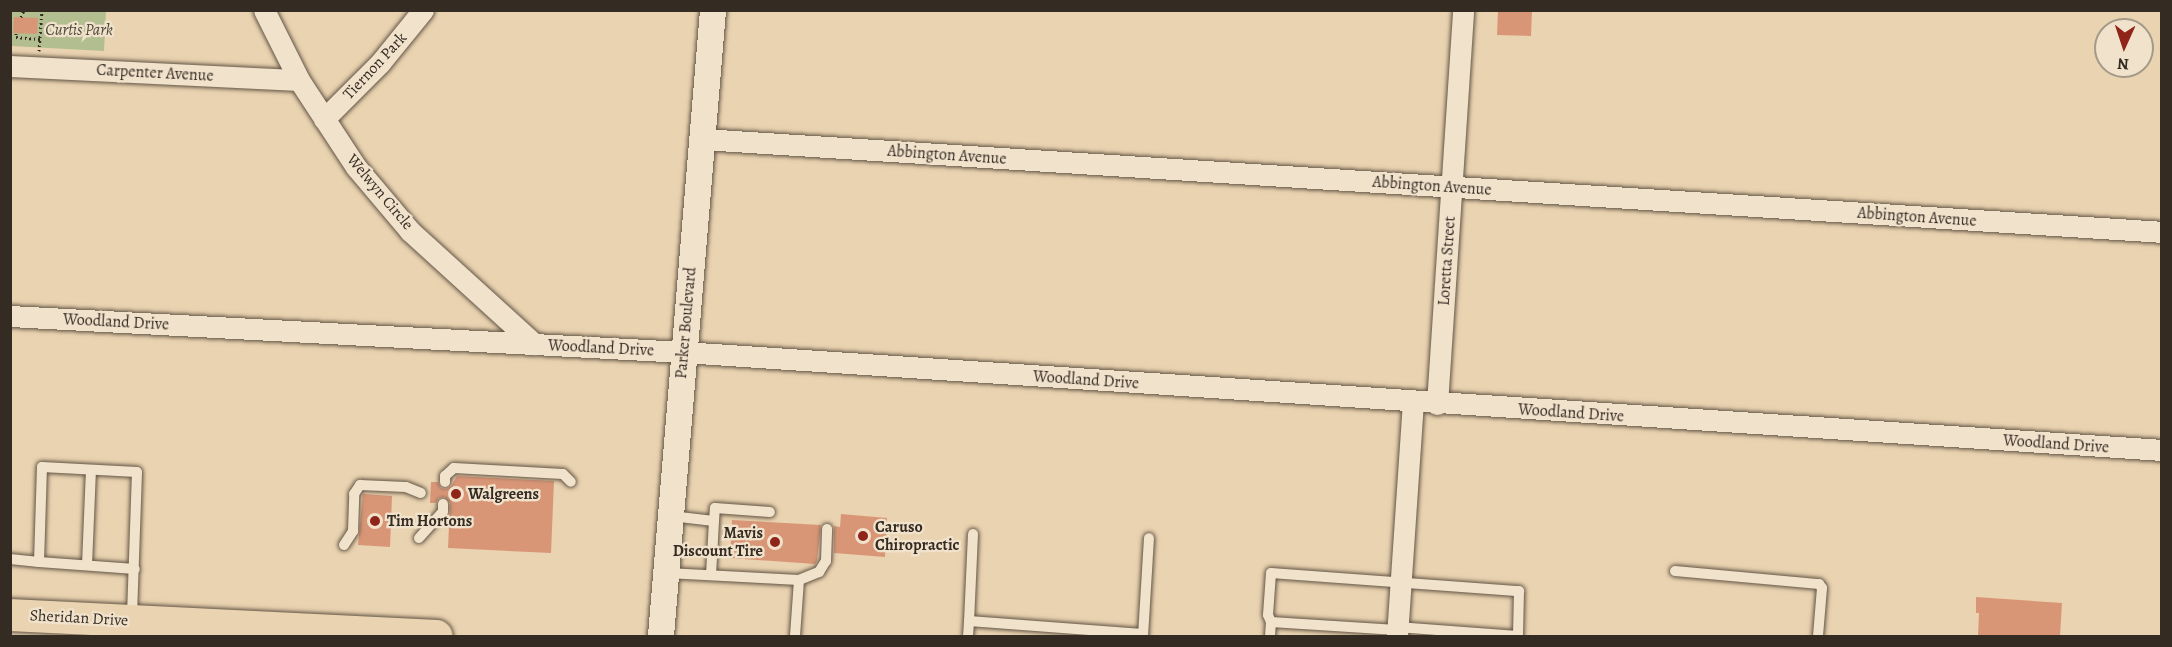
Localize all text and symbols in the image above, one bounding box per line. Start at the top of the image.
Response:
north arrow [2094,18,2154,78]
park label: Curtis Park [45,20,113,40]
street label: Tiernon Park [339,28,411,104]
text: N [2117,53,2130,75]
street label: Carpenter Avenue [96,60,214,86]
street label: Abbington Avenue [887,141,1007,169]
street label: Welwyn Circle [343,150,417,234]
street label: Abbington Avenue [1372,172,1492,200]
street label: Abbington Avenue [1857,203,1977,231]
street label: Loretta Street [1434,216,1460,306]
street label: Parker Boulevard [672,266,700,380]
street label: Woodland Drive [63,310,169,334]
street label: Woodland Drive [548,336,654,360]
street label: Woodland Drive [1032,367,1140,393]
street label: Woodland Drive [1517,400,1625,426]
street label: Woodland Drive [2002,431,2110,457]
place label: Walgreens [468,484,539,504]
marker: Walgreens [449,487,463,501]
place label: Tim Hortons [387,511,472,531]
marker: Tim Hortons [368,514,382,528]
place label: Caruso Chiropractic [875,517,959,555]
place label: Mavis Discount Tire [673,523,763,561]
marker: Caruso Chiropractic [856,529,870,543]
marker: Mavis Discount Tire [768,535,782,549]
street label: Sheridan Drive [29,606,129,630]

